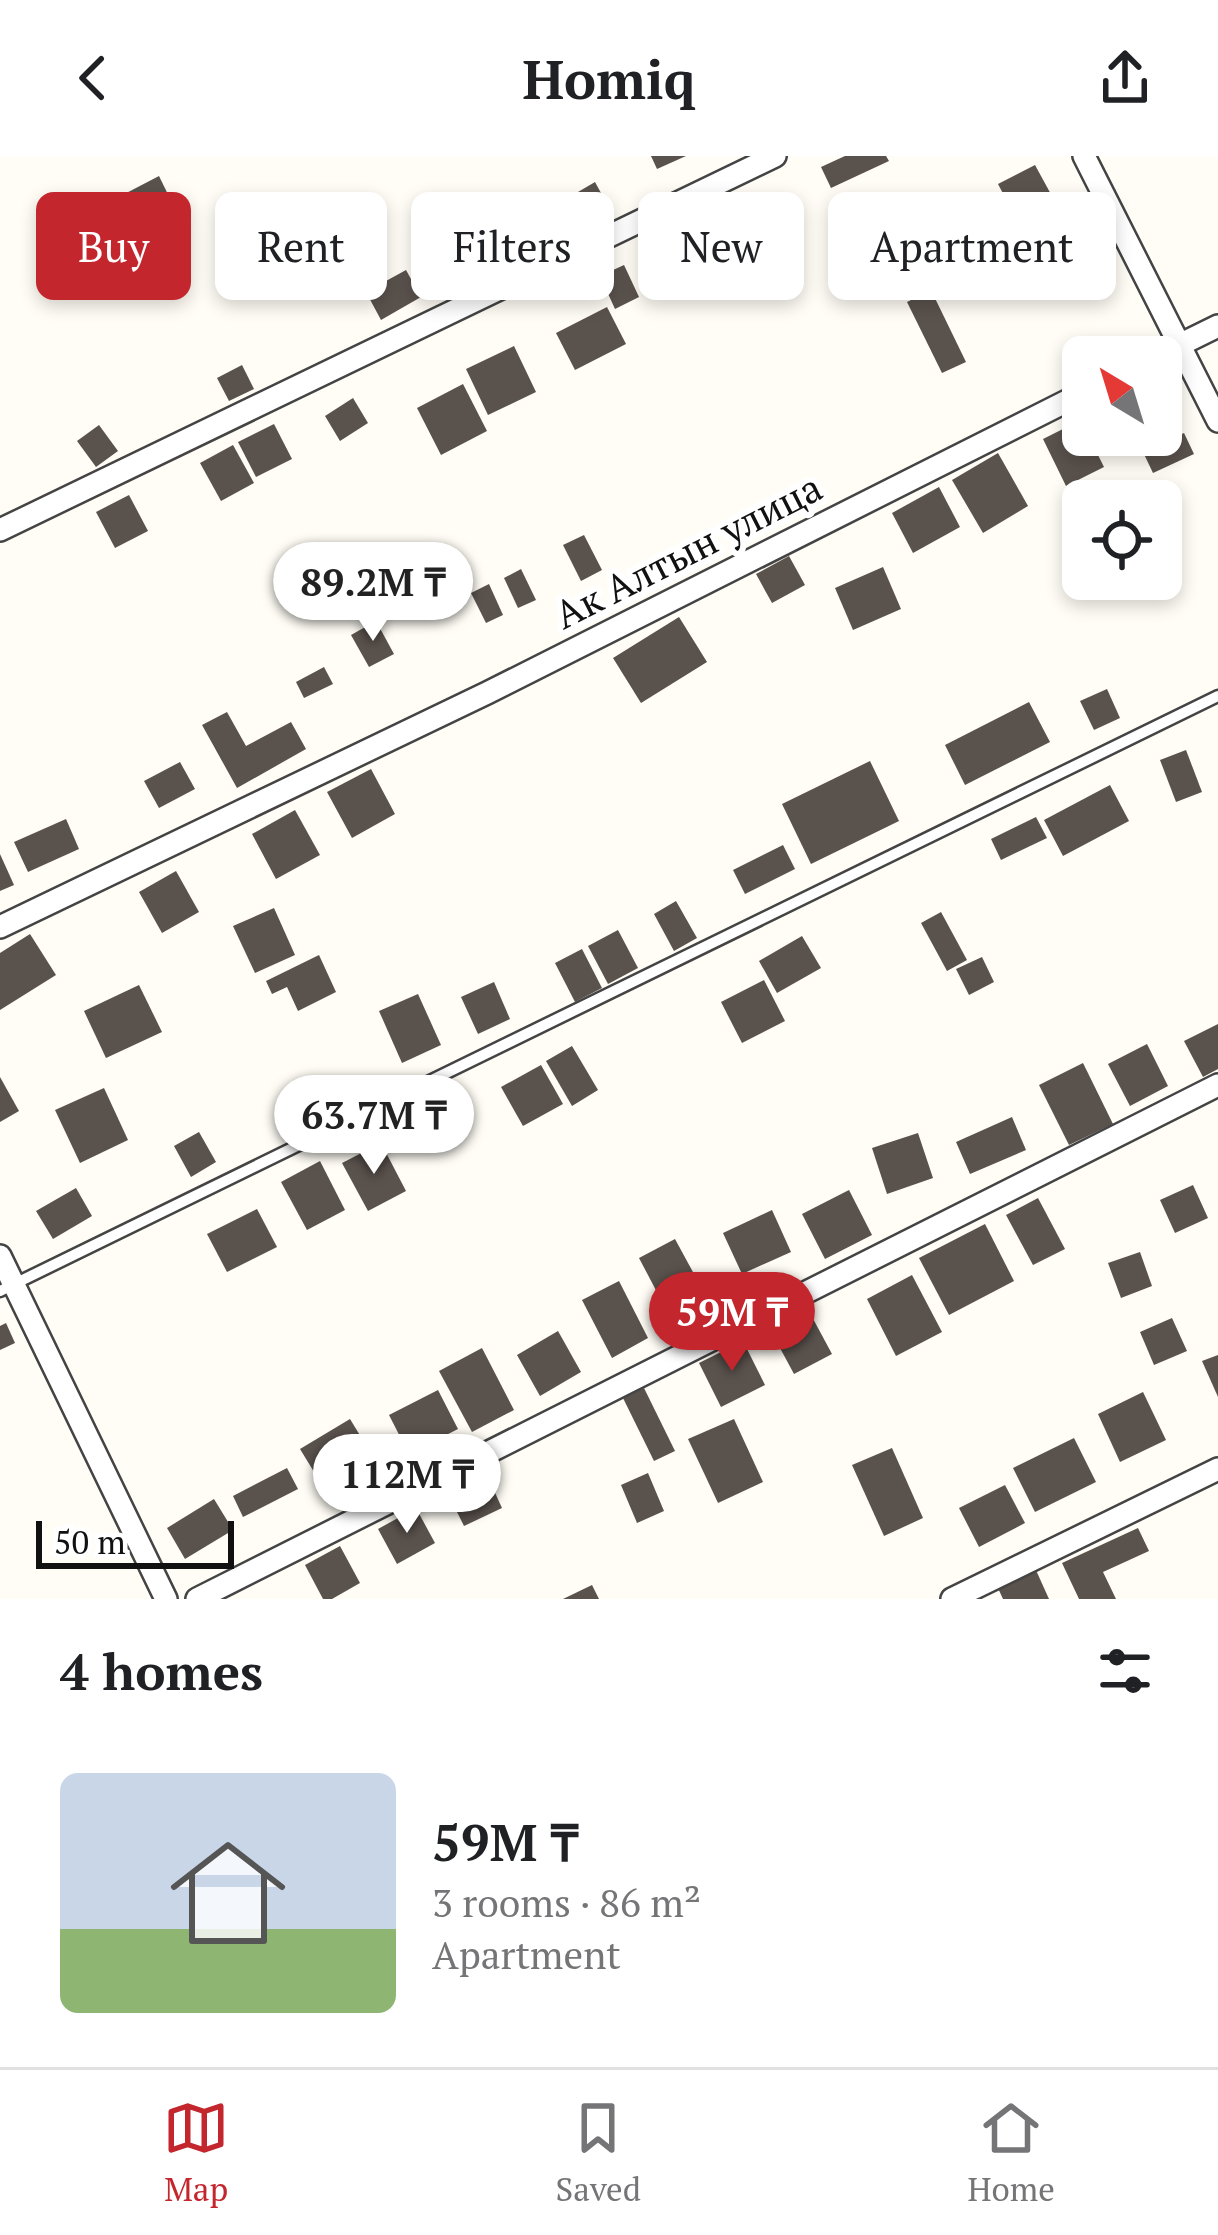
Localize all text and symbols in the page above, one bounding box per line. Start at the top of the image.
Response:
text: Homiq [522,43,696,114]
icon: back [60,45,126,111]
icon: share [1092,45,1158,111]
chip: Buy [36,192,191,300]
chip: Rent [215,192,387,300]
chip: Filters [411,192,614,300]
chip: New [638,192,804,300]
chip: Apartment [828,192,1116,300]
north arrow [1062,336,1182,456]
map controls [1062,336,1182,600]
street label: Ак Алтын улица [545,460,830,640]
button: locate [1062,480,1182,600]
pin: 89.2M ₸ [262,542,484,644]
text: 89.2M ₸ [300,555,446,607]
pin: 63.7M ₸ [263,1075,485,1177]
text: 63.7M ₸ [301,1088,447,1140]
pin: 59M ₸ [648,1272,816,1374]
text: 59M ₸ [676,1285,788,1337]
pin: 112M ₸ [309,1434,505,1536]
text: 112M ₸ [340,1447,474,1499]
scale bar [36,1515,234,1568]
text: 50 m [54,1520,126,1563]
text: 4 homes [60,1637,263,1705]
icon: filters [1092,1638,1158,1704]
text: 59M ₸ [432,1808,579,1876]
icon: home [156,1821,300,1965]
text: 3 rooms · 86 m² [432,1876,701,1928]
text: Apartment [432,1928,621,1980]
tab: Map [163,2095,229,2210]
tab: Saved [556,2095,641,2210]
tab: Home [967,2095,1055,2210]

